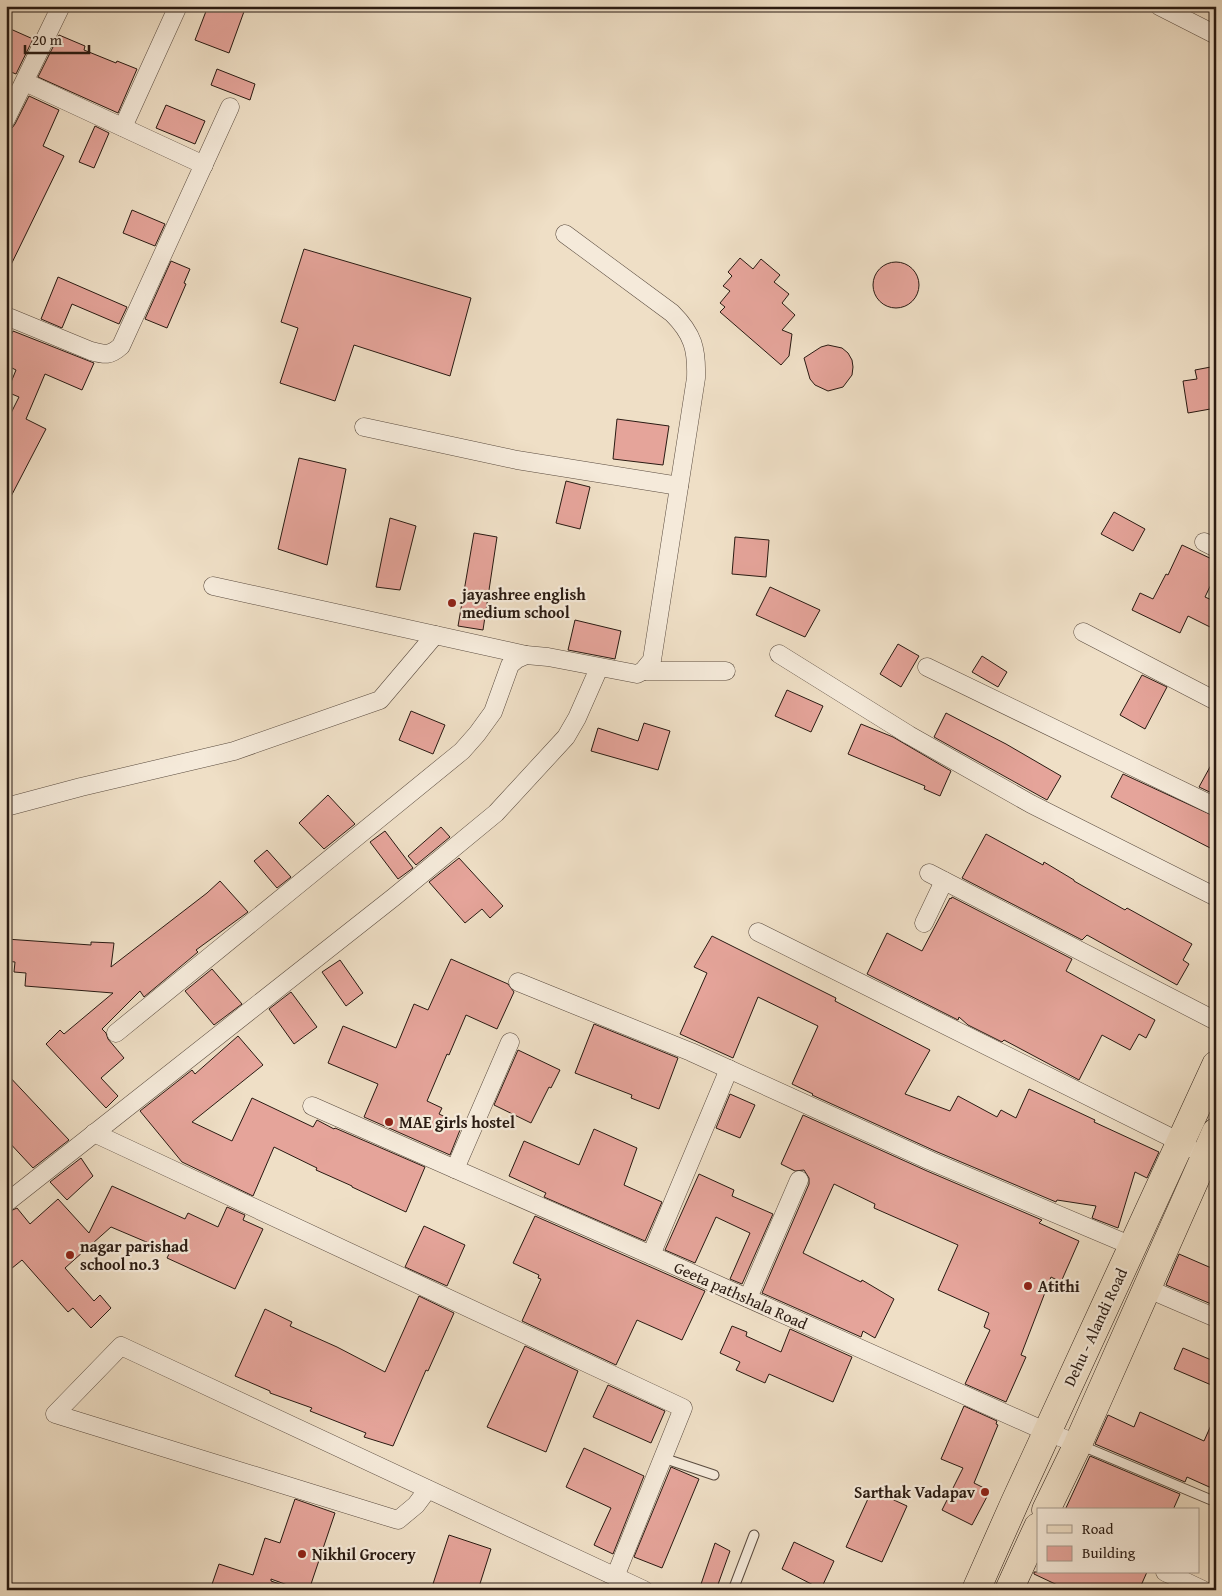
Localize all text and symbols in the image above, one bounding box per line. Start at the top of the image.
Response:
scale bar [25,22,89,54]
text: 20 m [32,29,63,50]
place label: jayashree english medium school [459,582,586,624]
marker: jayashree english medium school [446,597,458,609]
place label: MAE girls hostel [399,1110,515,1134]
marker: MAE girls hostel [383,1116,395,1128]
place label: nagar parishad school no.3 [80,1234,189,1276]
marker: nagar parishad school no.3 [64,1249,76,1261]
street label: Geeta pathshala Road [670,1255,812,1335]
street label: Dehu - Alandi Road [1057,1263,1133,1390]
place label: Atithi [1038,1274,1080,1298]
marker: Atithi [1022,1280,1034,1292]
place label: Sarthak Vadapav [854,1480,976,1504]
marker: Sarthak Vadapav [979,1486,991,1498]
legend [1037,1508,1200,1574]
text: Road [1082,1518,1113,1539]
place label: Nikhil Grocery [312,1542,417,1566]
text: Building [1082,1542,1136,1563]
marker: Nikhil Grocery [296,1548,308,1560]

